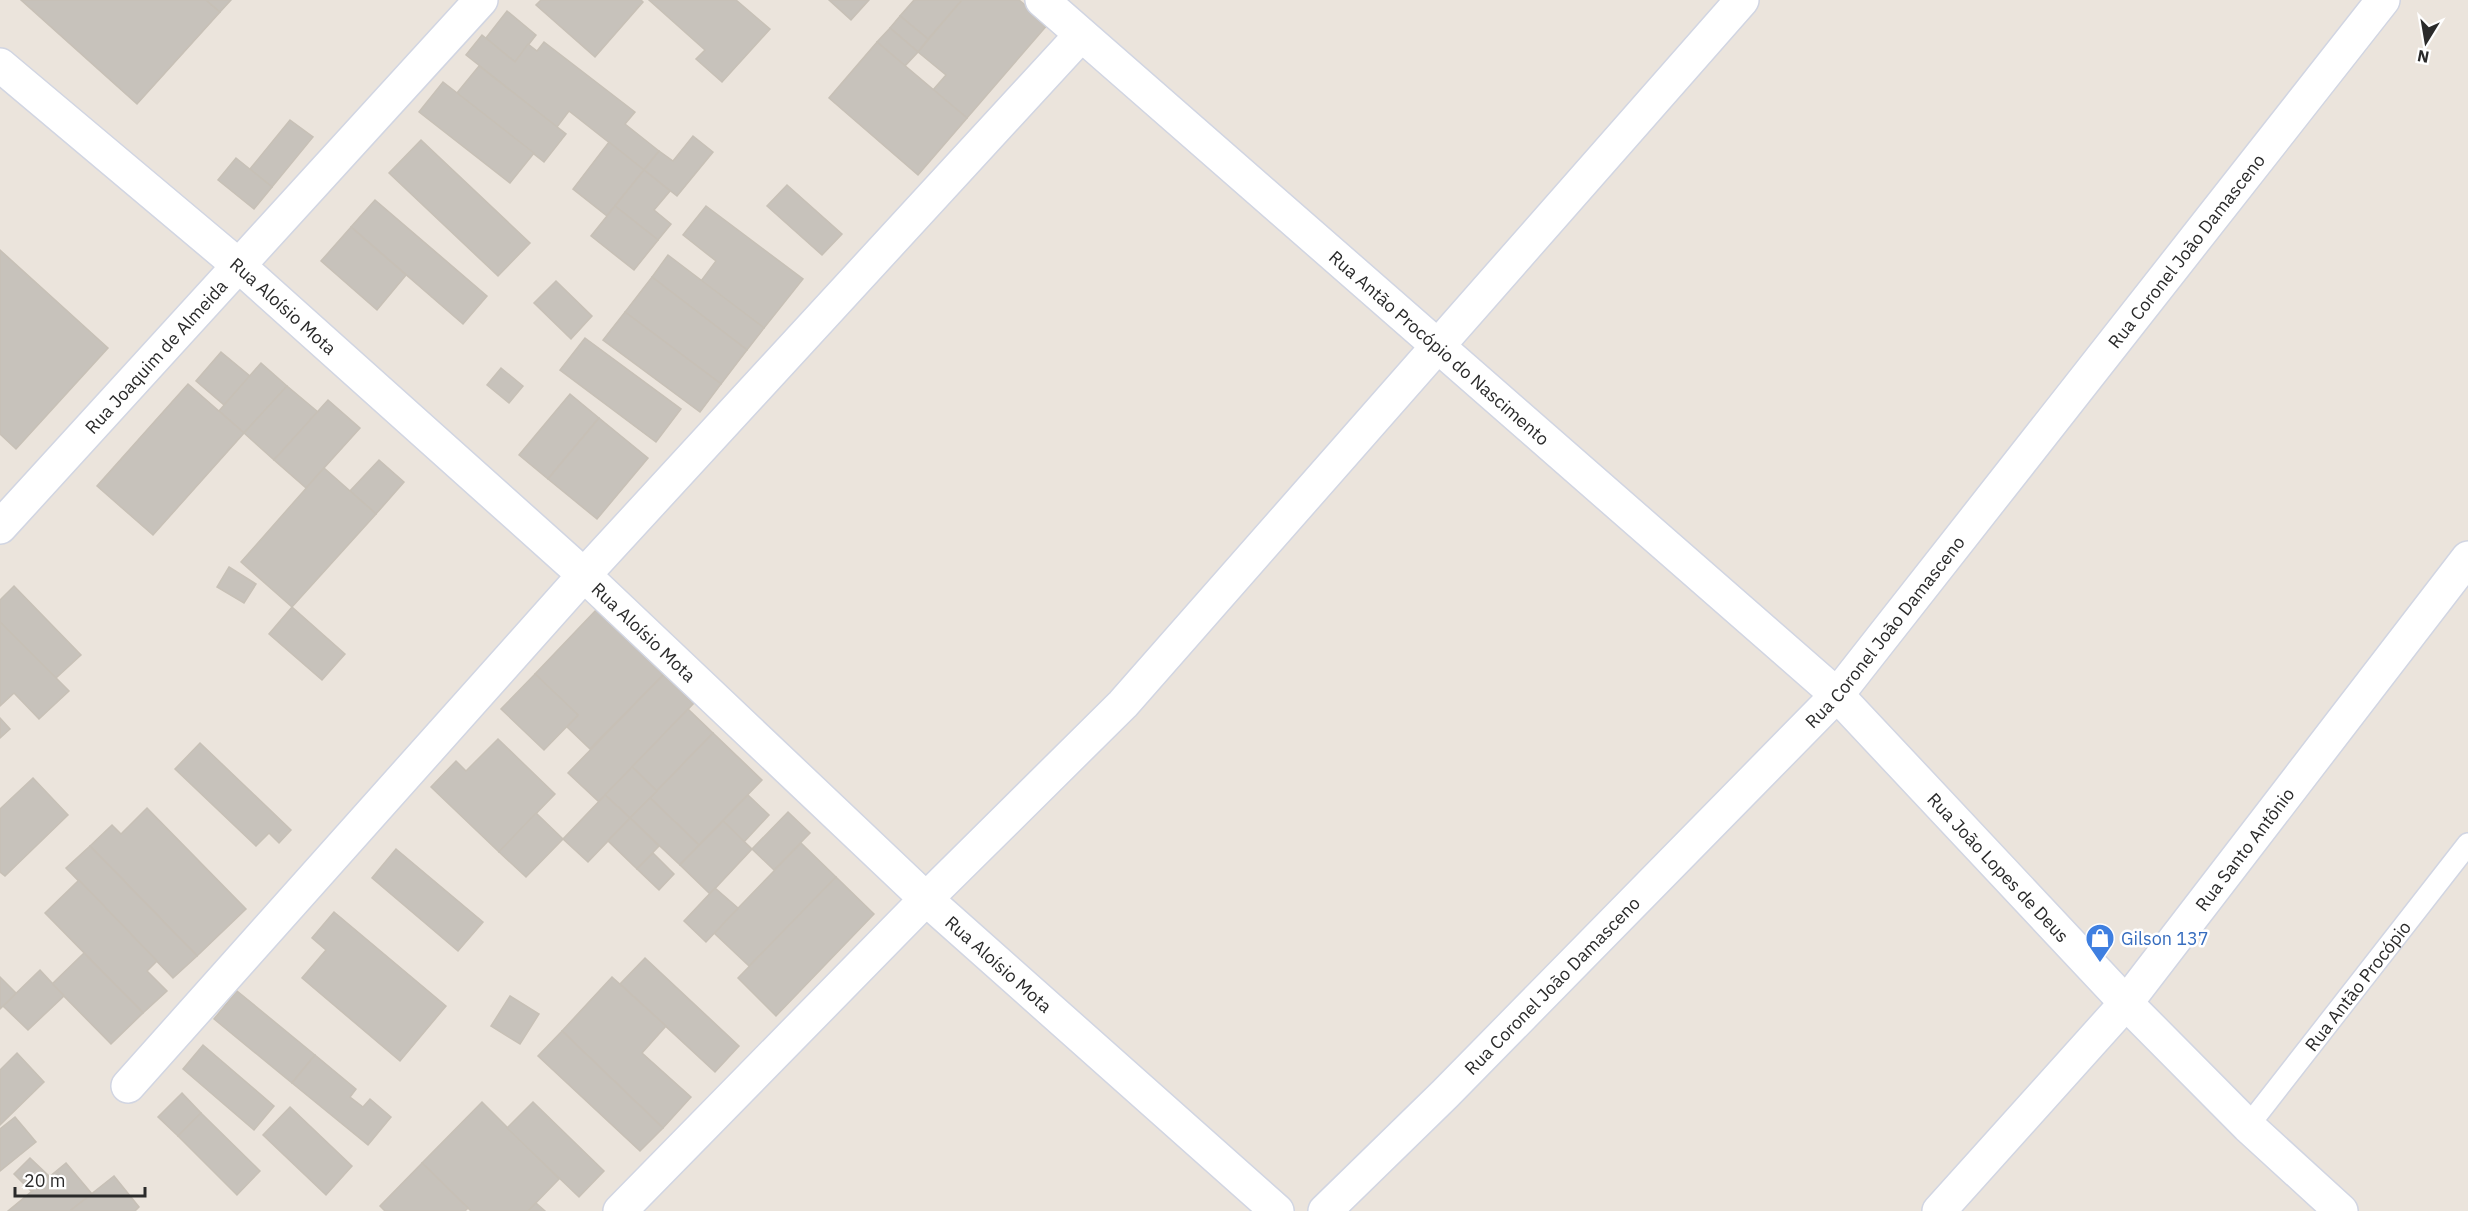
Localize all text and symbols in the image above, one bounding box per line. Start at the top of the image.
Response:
north arrow [2396,12,2456,72]
text: N [2416,46,2431,68]
street label: Rua Coronel João Damasceno [2103,149,2270,353]
street label: Rua Antão Procópio do Nascimento [1325,245,1554,450]
street label: Rua Aloísio Mota [226,252,342,360]
street label: Rua Joaquim de Almeida [80,274,232,438]
street label: Rua Coronel João Damasceno [1800,531,1969,733]
street label: Rua Aloísio Mota [587,577,701,687]
street label: Rua Santo Antônio [2190,783,2299,915]
street label: Rua João Lopes de Deus [1923,788,2074,947]
street label: Rua Coronel João Damasceno [1459,891,1644,1079]
street label: Rua Aloísio Mota [941,910,1057,1017]
street label: Rua Antão Procópio [2299,916,2416,1055]
shop icon: Gilson 137 [2084,922,2116,964]
place label: Gilson 137 [2121,927,2209,950]
scale bar [15,1160,146,1198]
text: 20 m [24,1169,66,1192]

